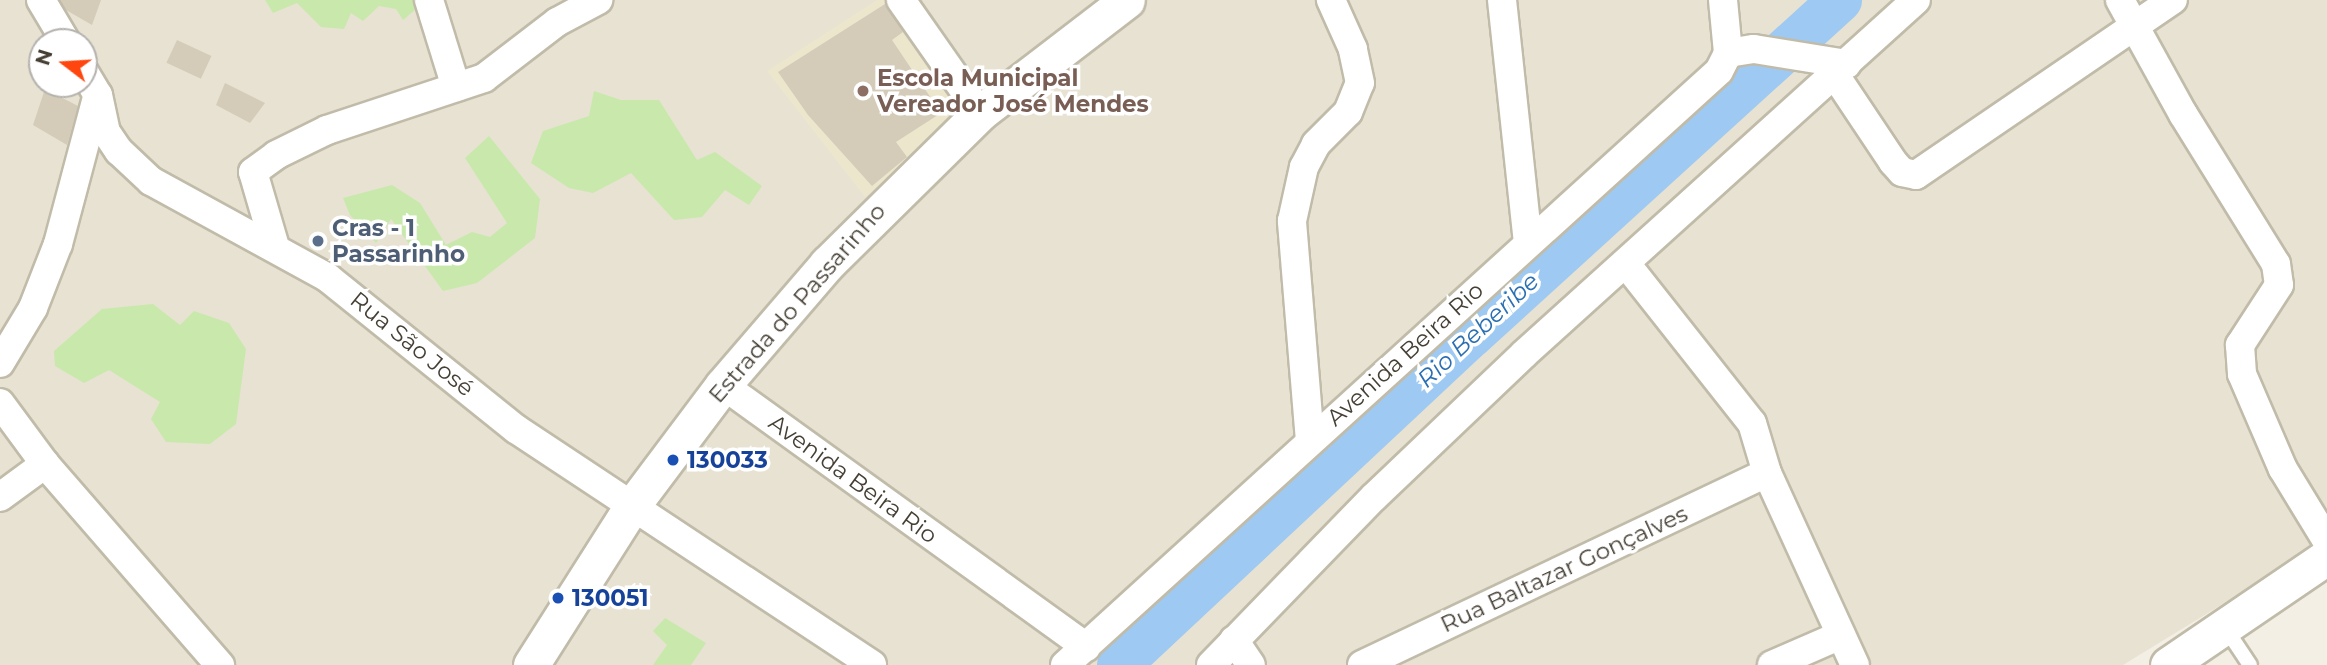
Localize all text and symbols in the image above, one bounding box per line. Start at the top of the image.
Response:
north arrow [28,28,98,98]
text: N [31,47,58,68]
place label: Escola Municipal Vereador José Mendes [877,64,1149,118]
marker: Escola Municipal Vereador José Mendes [855,83,871,99]
street label: Estrada do Passarinho [703,198,891,408]
place label: Cras - 1 Passarinho [332,214,465,268]
marker: Cras - 1 Passarinho [310,233,326,249]
water label: Rio Beberibe [1411,267,1545,393]
street label: Avenida Beira Rio [1321,276,1489,432]
street label: Rua São José [345,286,479,402]
street label: Avenida Beira Rio [763,409,943,549]
place label: 130033 [687,446,768,474]
marker: 130033 [665,452,681,468]
street label: Rua Baltazar Gonçalves [1436,500,1692,638]
place label: 130051 [572,584,649,612]
marker: 130051 [550,590,566,606]

